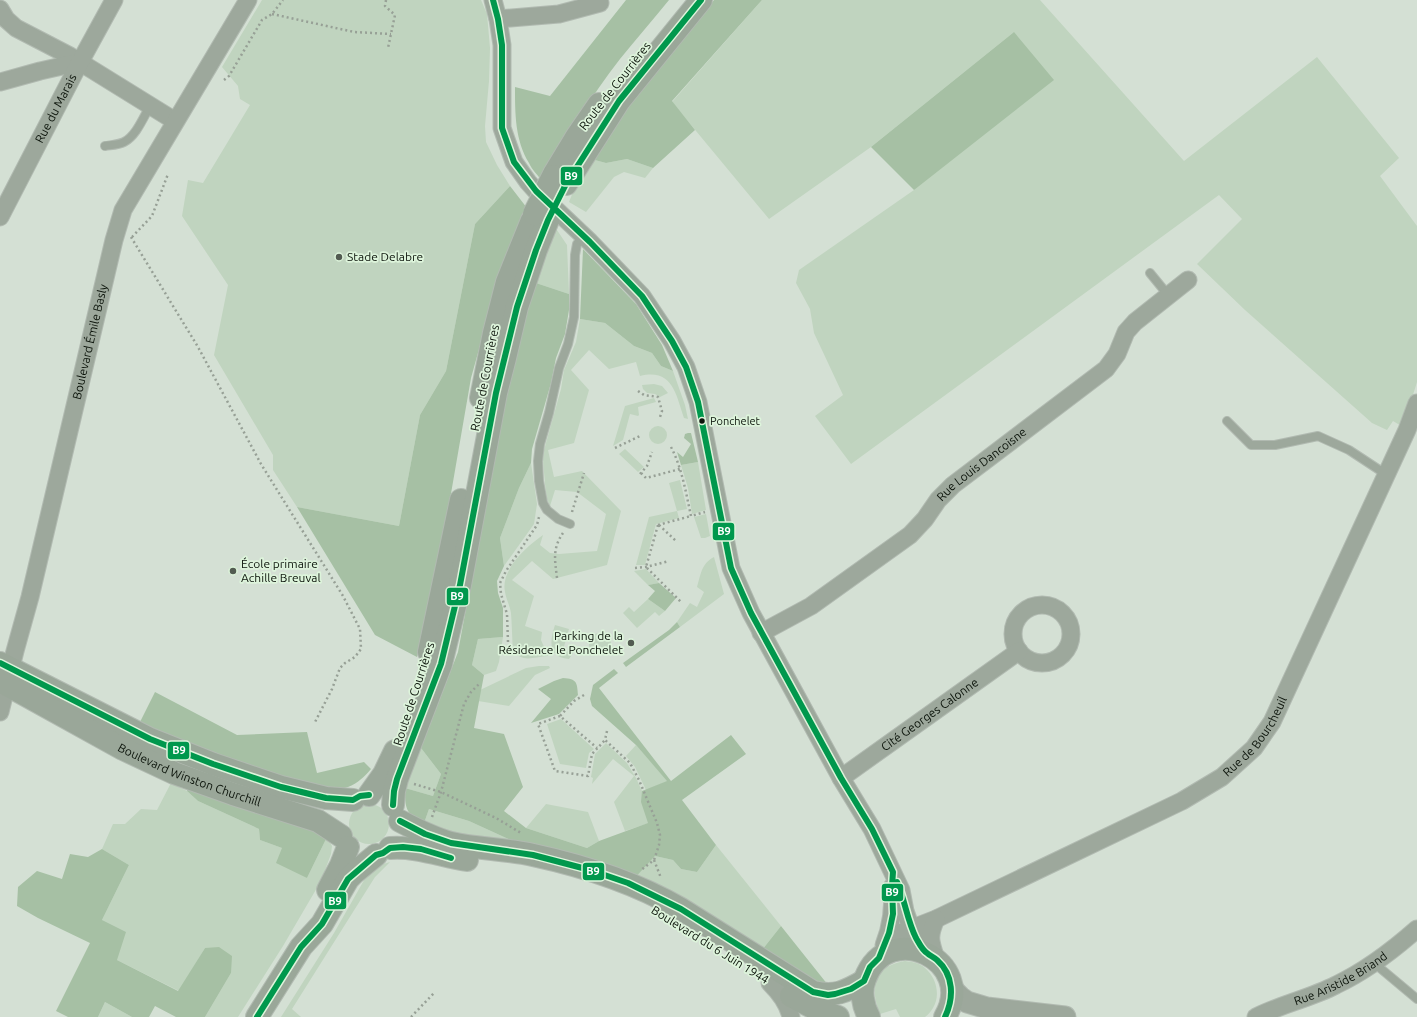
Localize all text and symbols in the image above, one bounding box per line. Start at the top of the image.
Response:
street label: Route de Courrières [576,39,653,132]
street label: Rue du Marais [32,72,79,145]
line badge: B9 [560,166,583,186]
text: B9 [564,170,578,182]
place label: Stade Delabre [347,250,423,263]
marker: Stade Delabre [334,252,344,262]
street label: Boulevard Émile Basly [70,283,109,401]
street label: Route de Courrières [468,324,501,432]
place label: Ponchelet [710,415,761,427]
marker: Ponchelet [697,416,707,426]
street label: Rue Louis Dancoisne [934,425,1029,503]
line badge: B9 [712,522,735,541]
text: B9 [717,525,731,537]
place label: École primaire Achille Breuval [241,557,321,584]
marker: École primaire Achille Breuval [228,566,238,576]
line badge: B9 [446,587,469,606]
text: B9 [450,590,464,602]
place label: Parking de la Résidence le Ponchelet [498,629,623,656]
marker: Parking de la Résidence le Ponchelet [626,638,636,648]
street label: Route de Courrières [391,640,436,747]
street label: Cité Georges Calonne [878,675,980,753]
street label: Rue de Bourcheuil [1220,694,1289,779]
street label: Boulevard Winston Churchill [116,741,263,808]
line badge: B9 [167,741,190,760]
text: B9 [172,744,186,756]
line badge: B9 [582,862,605,881]
text: B9 [586,865,600,877]
line badge: B9 [881,883,904,902]
text: B9 [885,886,899,898]
line badge: B9 [324,891,347,910]
text: B9 [328,895,342,907]
street label: Boulevard du 6 Juin 1944 [649,903,772,986]
street label: Rue Aristide Briand [1292,949,1389,1007]

